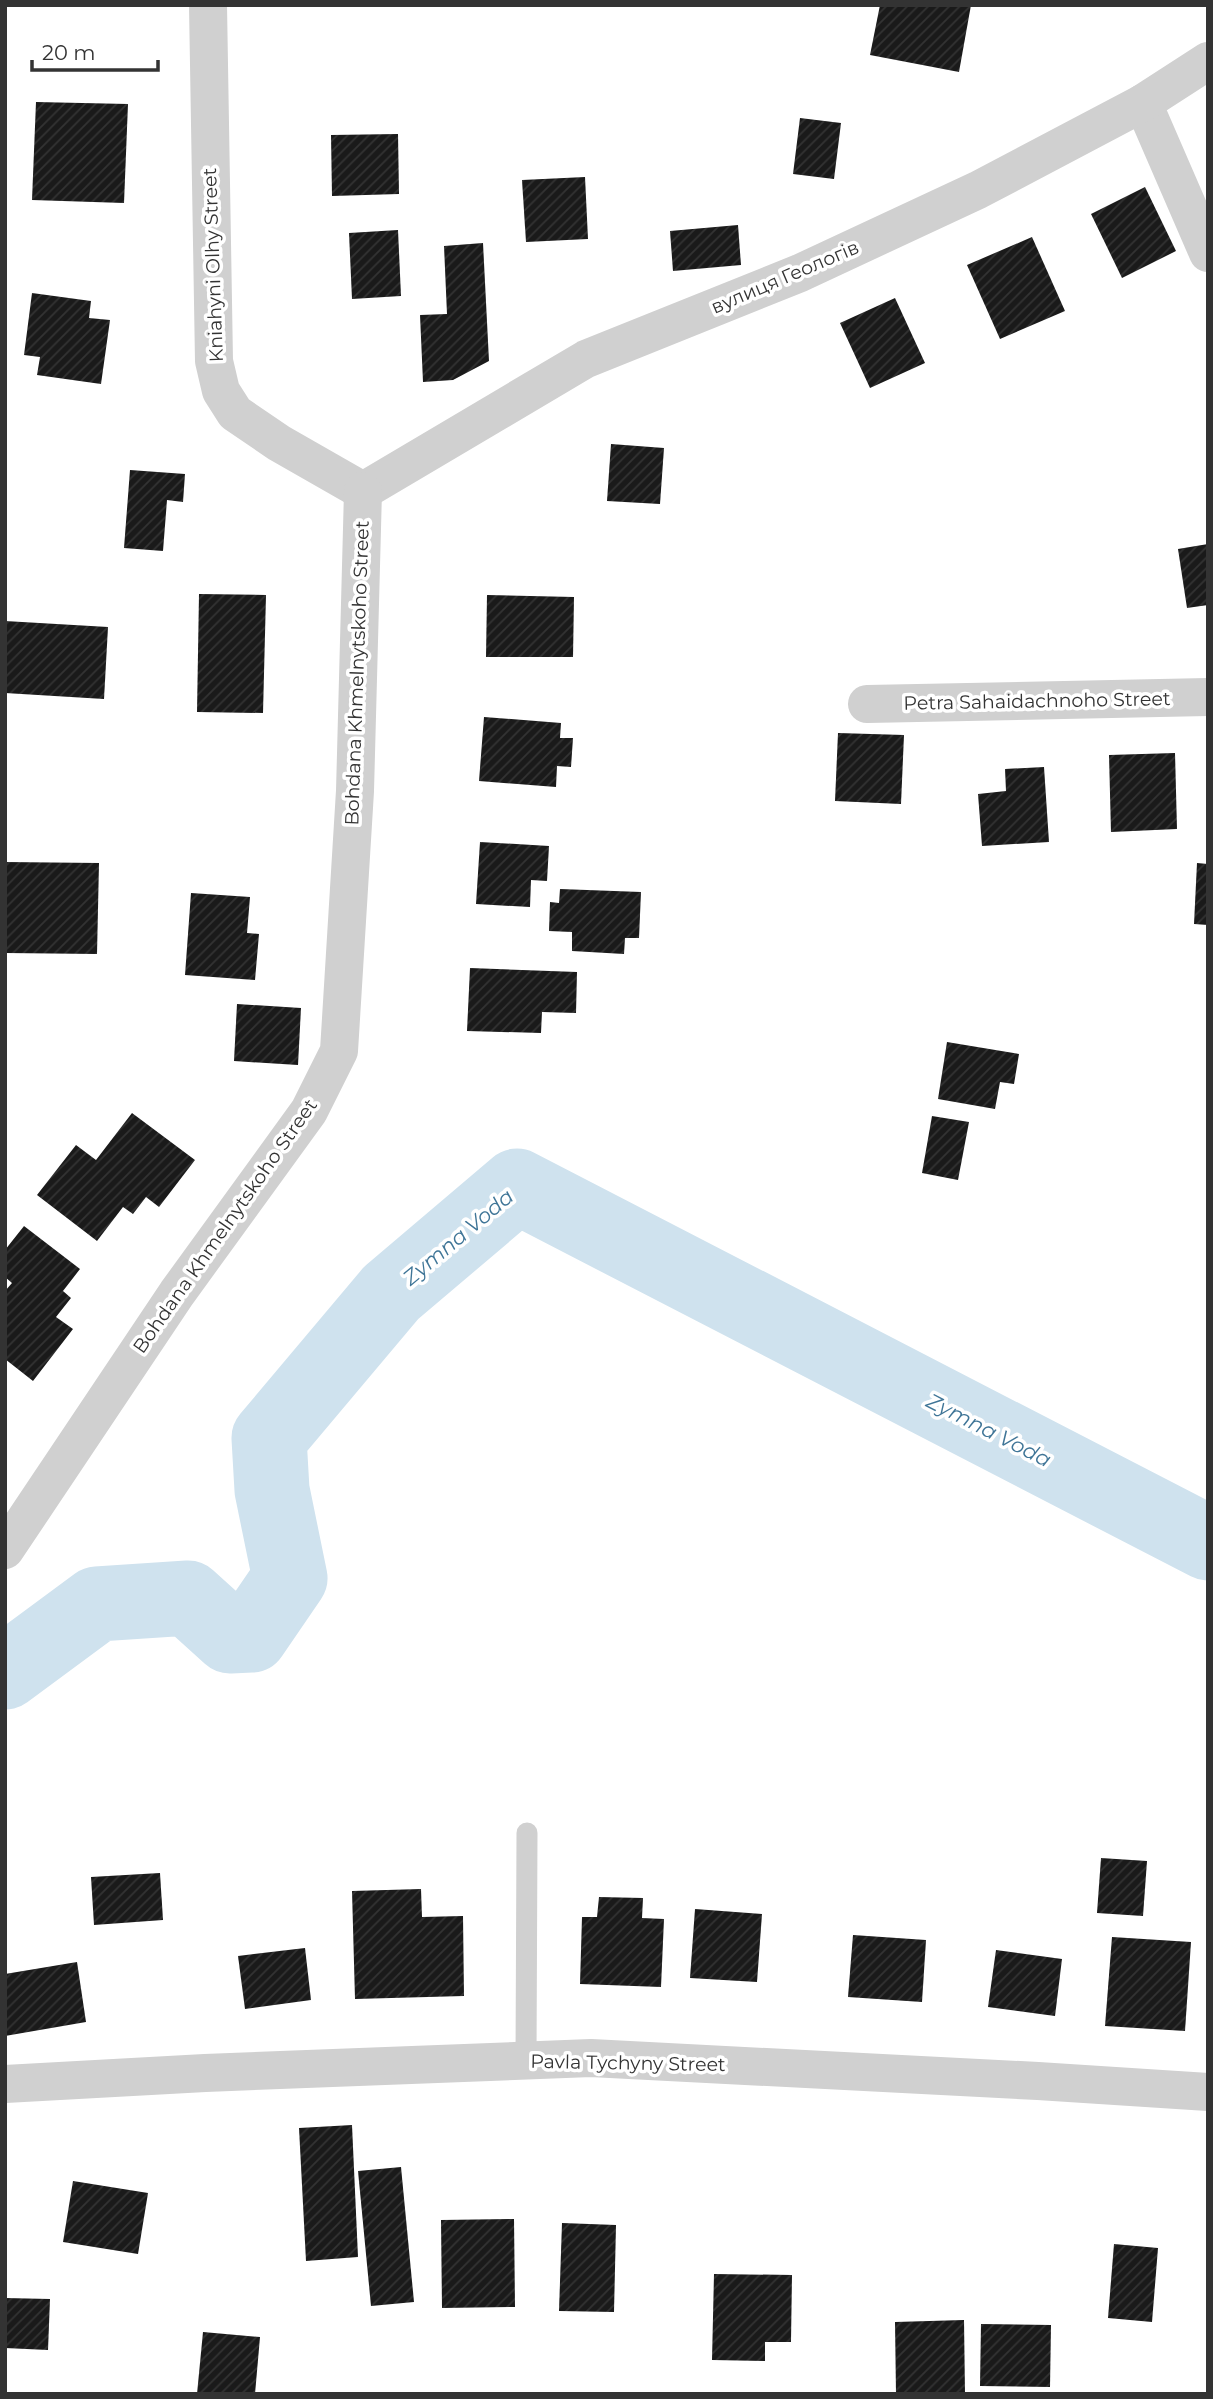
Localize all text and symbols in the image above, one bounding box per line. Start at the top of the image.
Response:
scale bar [32,28,158,72]
text: 20 m [42,40,96,65]
street label: Kniahyni Olhy Street [198,167,228,363]
street label: вулиця Геологів [708,235,862,319]
street label: Bohdana Khmelnytskoho Street [340,520,374,826]
street label: Petra Sahaidachnoho Street [903,687,1171,715]
street label: Bohdana Khmelnytskoho Street [128,1094,322,1358]
water label: Zymna Voda [397,1184,518,1291]
water label: Zymna Voda [922,1387,1055,1472]
street label: Pavla Tychyny Street [530,2050,726,2076]

